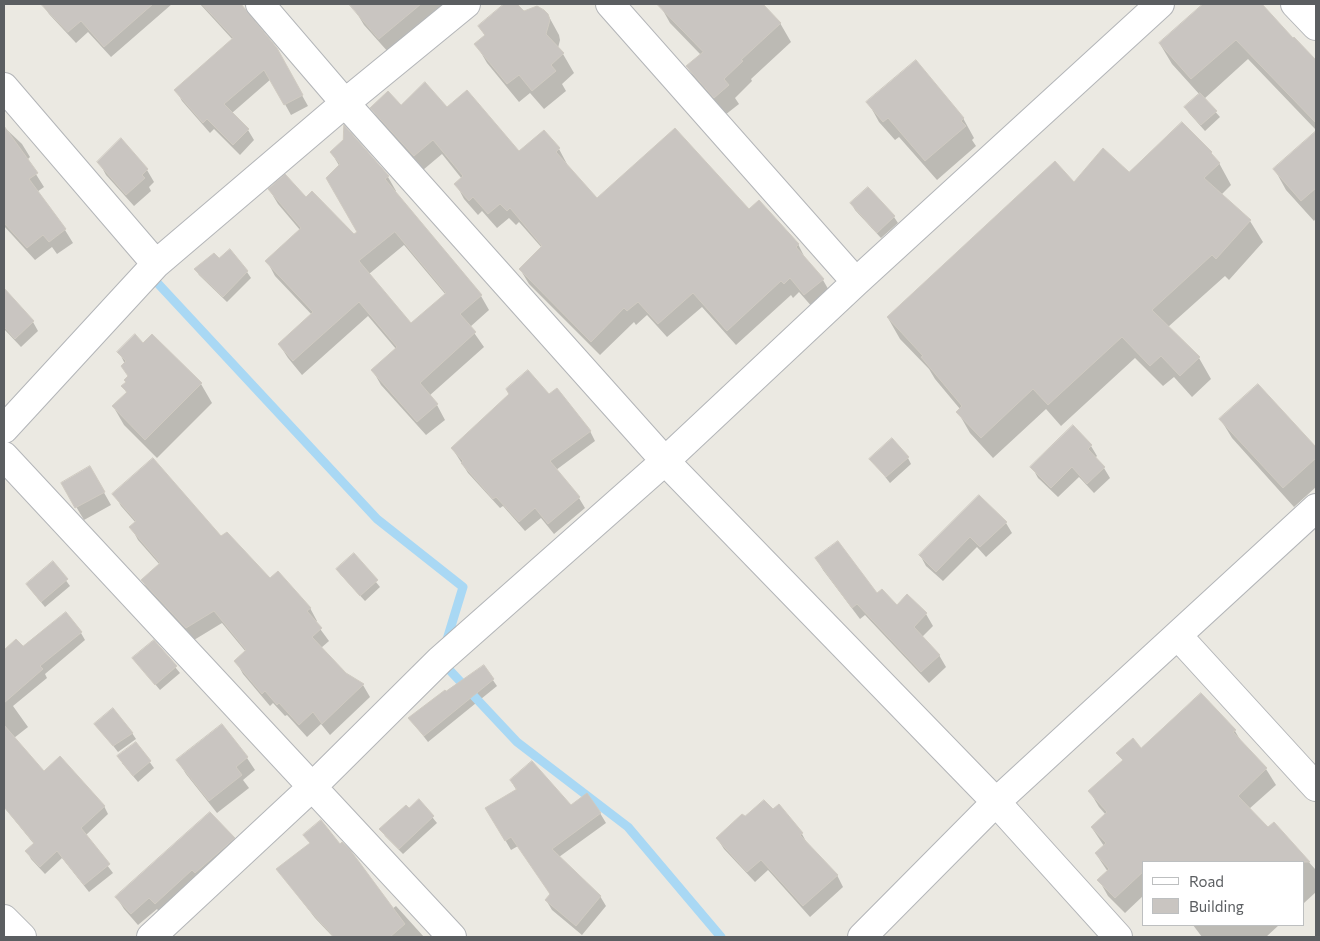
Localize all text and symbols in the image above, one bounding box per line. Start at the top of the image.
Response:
legend [1142,861,1305,926]
text: Road [1189,872,1224,890]
text: Building [1189,897,1244,915]

